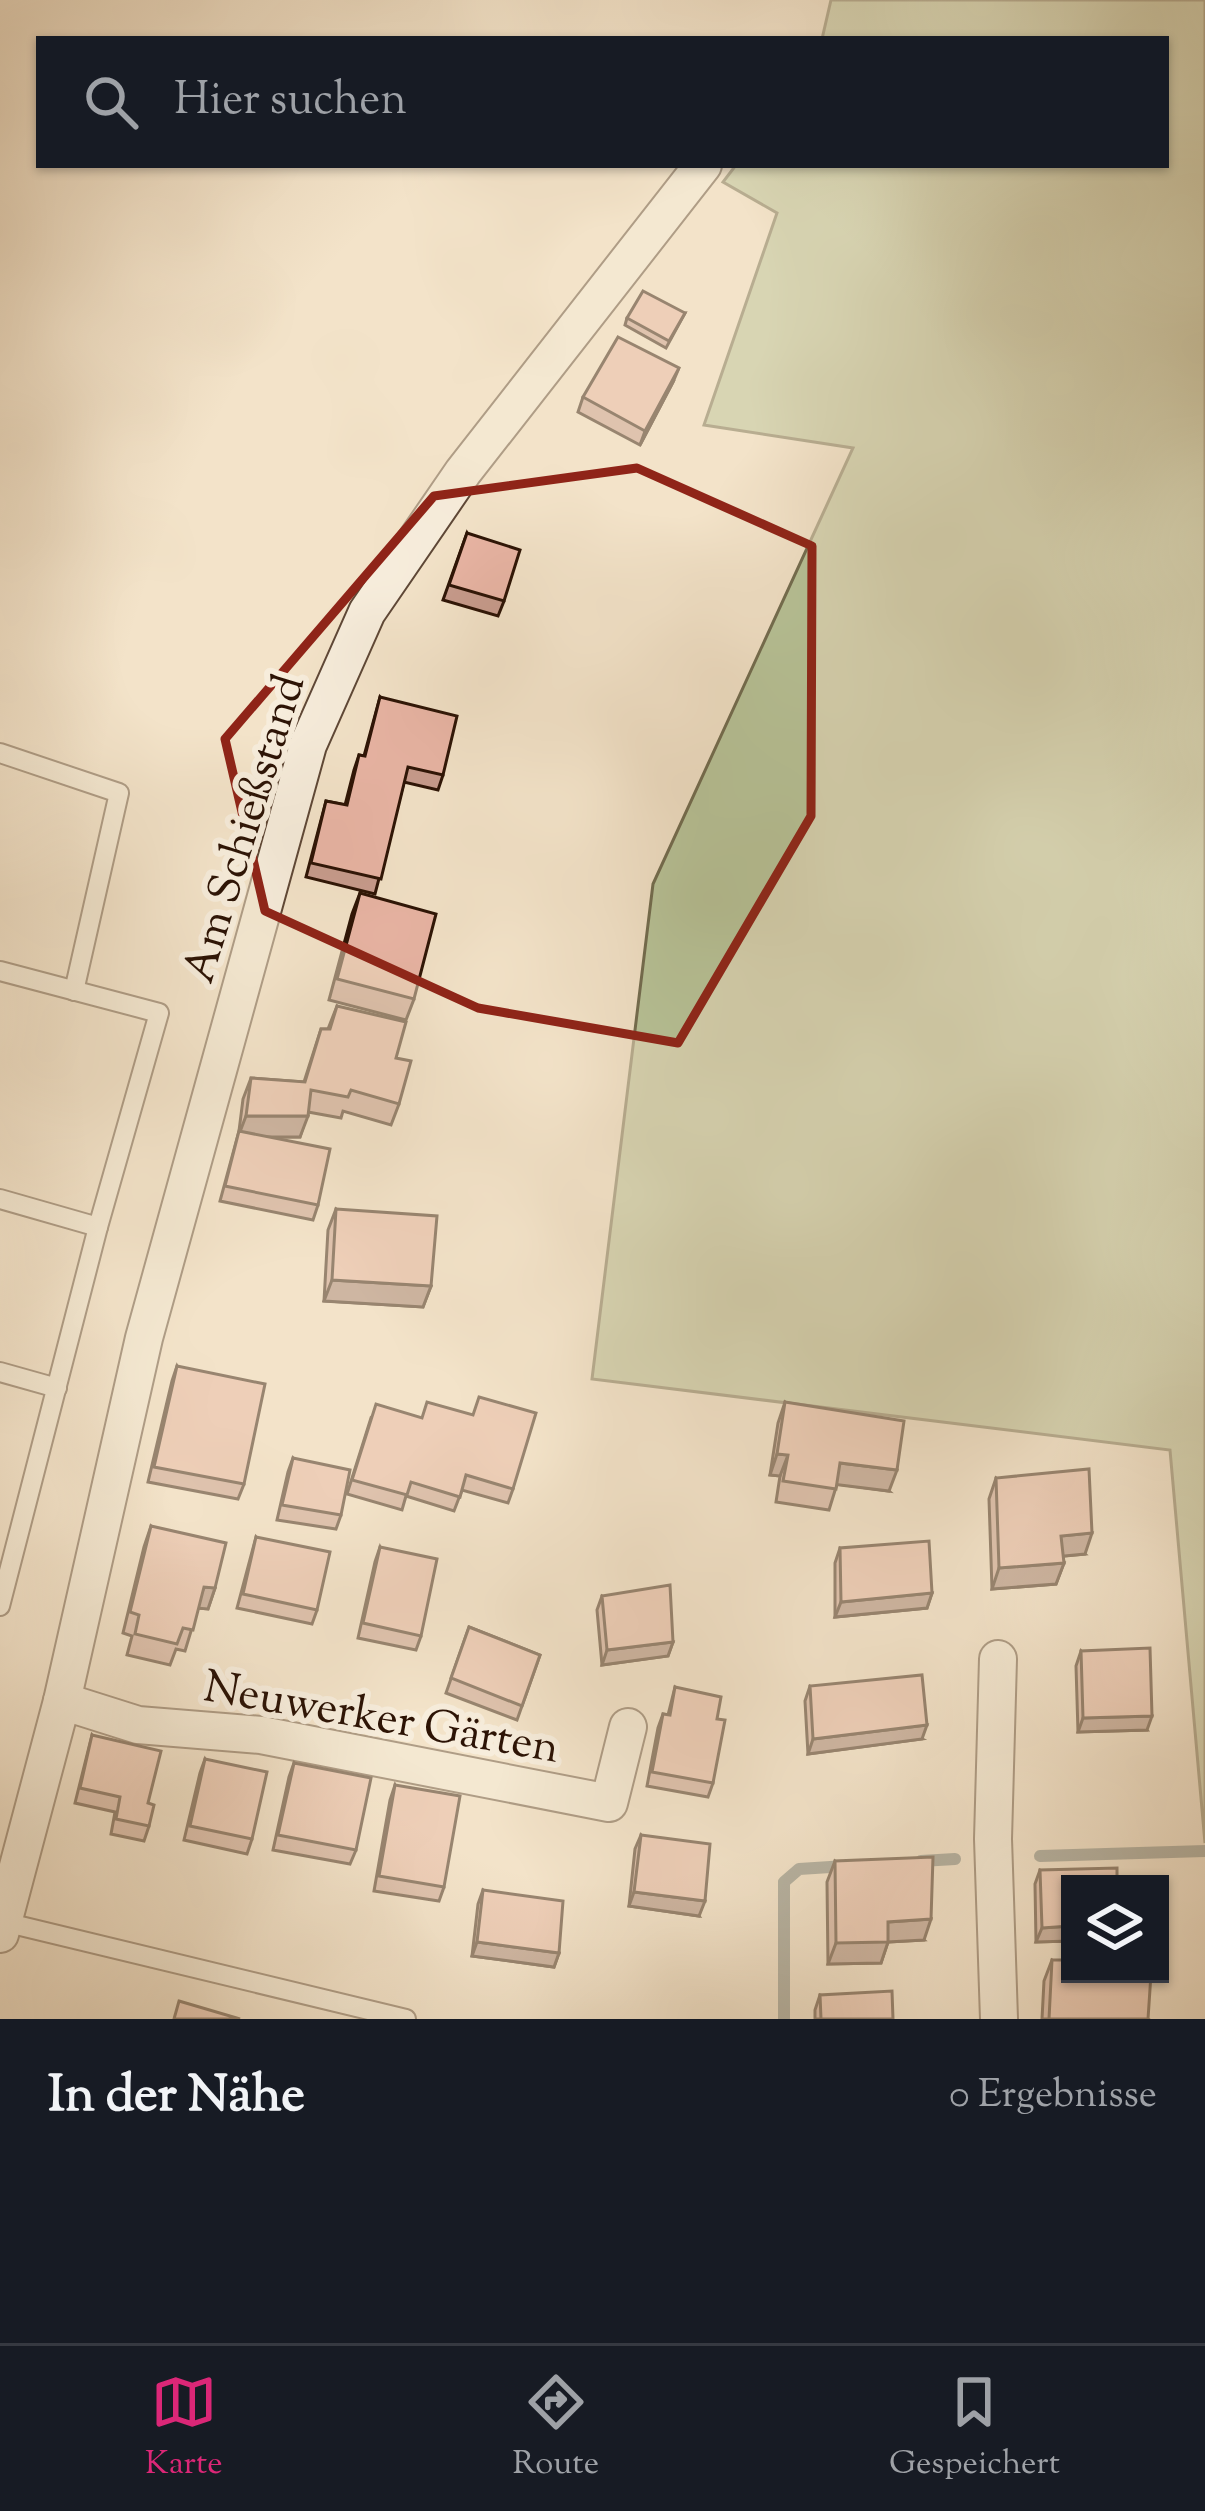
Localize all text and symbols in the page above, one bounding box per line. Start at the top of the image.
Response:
search box [36,36,1169,168]
icon: search [78,69,144,135]
text: Hier suchen [174,70,407,135]
street label: Am Schießstand [169,667,325,992]
street label: Neuwerker Gärten [198,1657,564,1784]
map controls [1061,1875,1169,1983]
button: layers [1061,1875,1169,1983]
text: In der Nähe [48,2061,305,2134]
text: 0 Ergebnisse [949,2069,1157,2125]
tab: Karte [145,2369,223,2489]
tab: Route [513,2369,599,2489]
tab: Gespeichert [889,2369,1060,2489]

